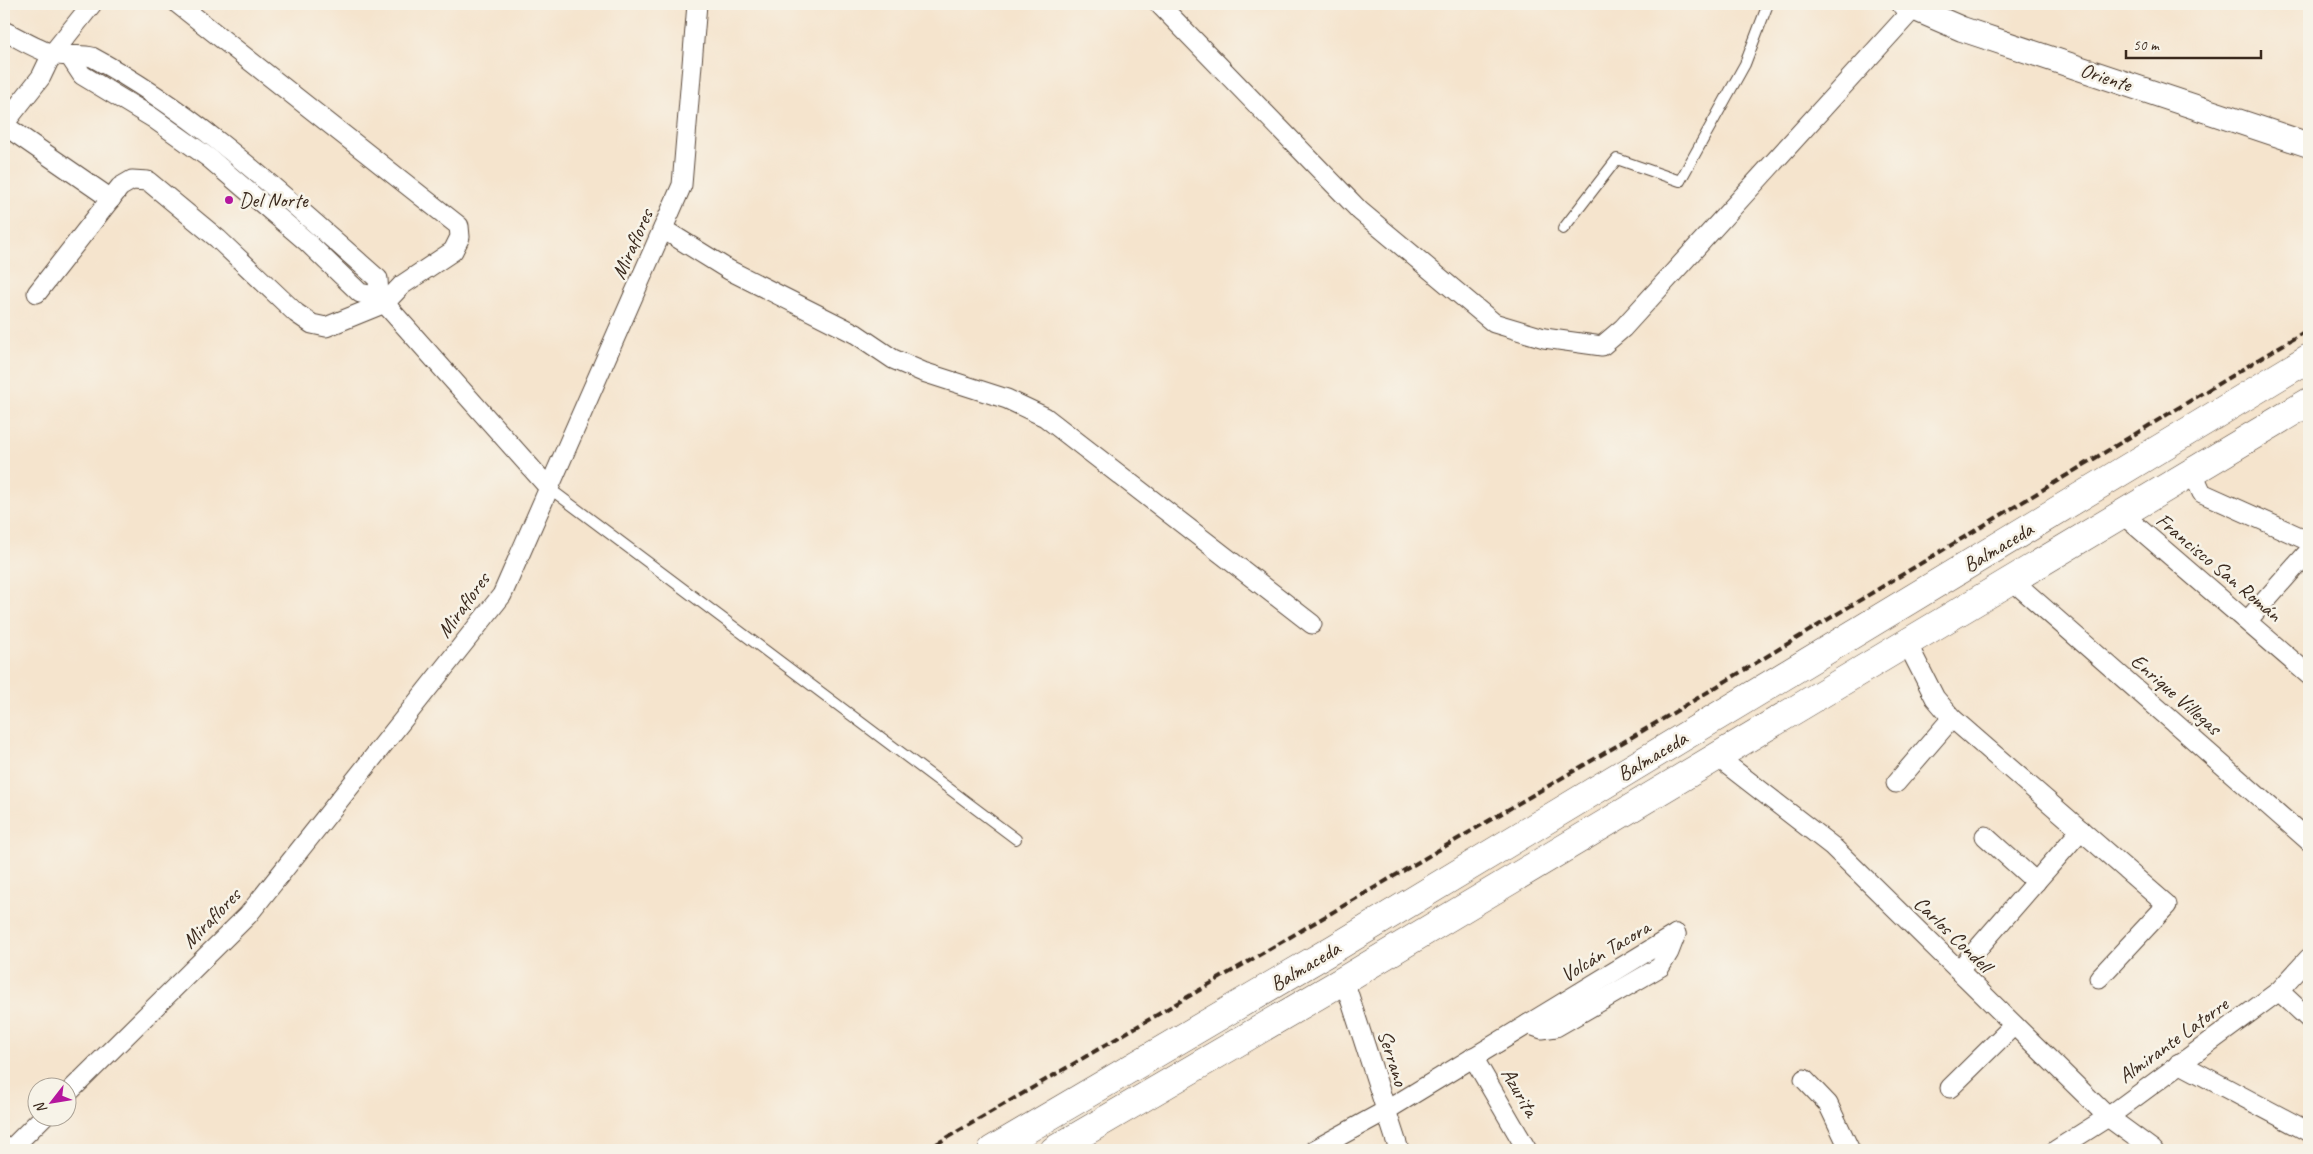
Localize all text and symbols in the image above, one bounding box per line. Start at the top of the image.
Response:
scale bar [2126,28,2260,60]
text: 50 m [2133,36,2160,55]
street label: Oriente [2077,57,2136,98]
place label: Del Norte [239,187,309,213]
marker: Del Norte [223,194,235,206]
street label: Miraflores [605,203,660,283]
street label: Francisco San Román [2151,507,2288,627]
street label: Balmaceda [1958,515,2039,578]
street label: Miraflores [431,566,496,643]
street label: Enrique Villegas [2126,648,2228,741]
street label: Balmaceda [1612,724,1693,787]
street label: Miraflores [176,881,247,954]
street label: Carlos Condell [1908,890,2000,980]
street label: Volcán Tacora [1556,913,1656,988]
street label: Balmaceda [1265,934,1346,997]
street label: Almirante Latorre [2113,991,2234,1089]
street label: Serrano [1372,1027,1415,1091]
street label: Azurita [1496,1063,1546,1123]
north arrow [28,1076,78,1126]
text: N [31,1098,51,1117]

